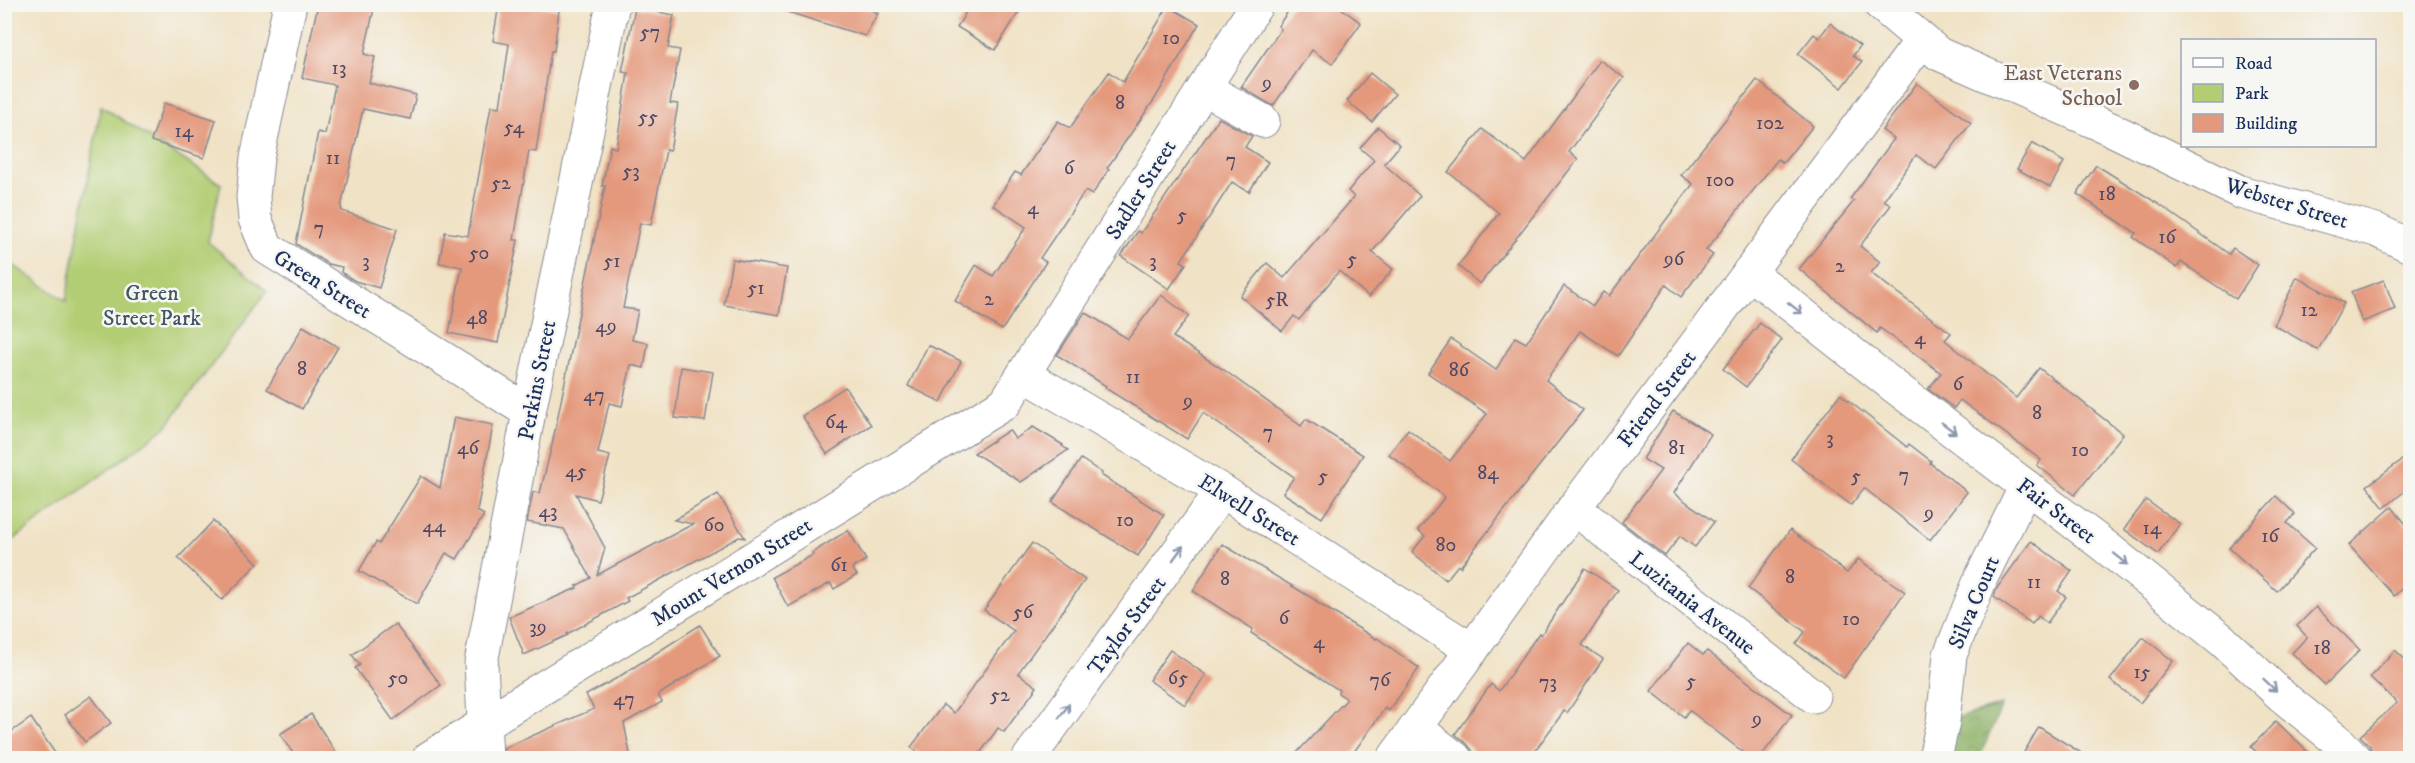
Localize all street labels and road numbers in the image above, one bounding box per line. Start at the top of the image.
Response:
street label: Sadler Street [1100,135,1183,245]
street label: Webster Street [2221,172,2351,235]
street label: Green Street [268,244,376,325]
street label: Perkins Street [513,318,562,443]
street label: Friend Street [1612,345,1702,453]
street label: Elwell Street [1193,468,1305,552]
street label: Fair Street [2011,472,2101,550]
street label: Mount Vernon Street [646,512,817,633]
street label: Luzitania Avenue [1624,546,1761,661]
street label: Silva Court [1943,552,2006,653]
street label: Taylor Street [1082,571,1172,681]

